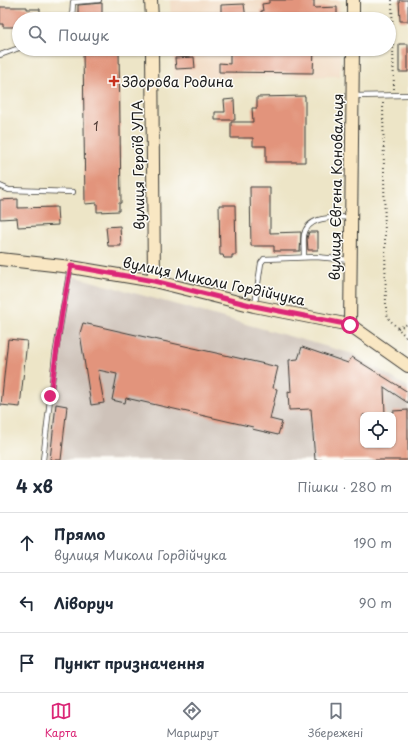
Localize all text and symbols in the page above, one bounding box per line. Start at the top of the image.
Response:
search box [12,12,396,56]
icon: search [26,23,48,45]
text: Пошук [58,23,109,46]
place label: Здорова Родина [121,71,234,92]
marker: Здорова Родина [109,76,119,86]
street label: вулиця Євгена Коновальця [324,93,348,281]
street label: вулиця Героїв УПА [126,100,150,230]
house number: 1 [93,117,99,135]
street label: вулиця Миколи Гордійчука [121,251,307,311]
route start [341,316,359,334]
route end [41,387,59,405]
map controls [360,412,396,448]
button: locate [360,412,396,448]
text: 4 хв [16,473,53,499]
text: Пішки · 280 m [298,477,392,496]
text: Прямо [54,522,105,545]
icon: ahead [16,532,38,554]
text: 190 m [353,533,392,552]
text: вулиця Миколи Гордійчука [54,545,227,564]
text: Ліворуч [54,591,114,614]
icon: left [16,592,38,614]
text: 90 m [359,593,392,612]
text: Пункт призначення [54,651,205,674]
icon: arrive [16,652,38,674]
tab: Карта [45,700,77,741]
tab: Маршрут [166,700,219,741]
tab: Збережені [308,700,363,741]

